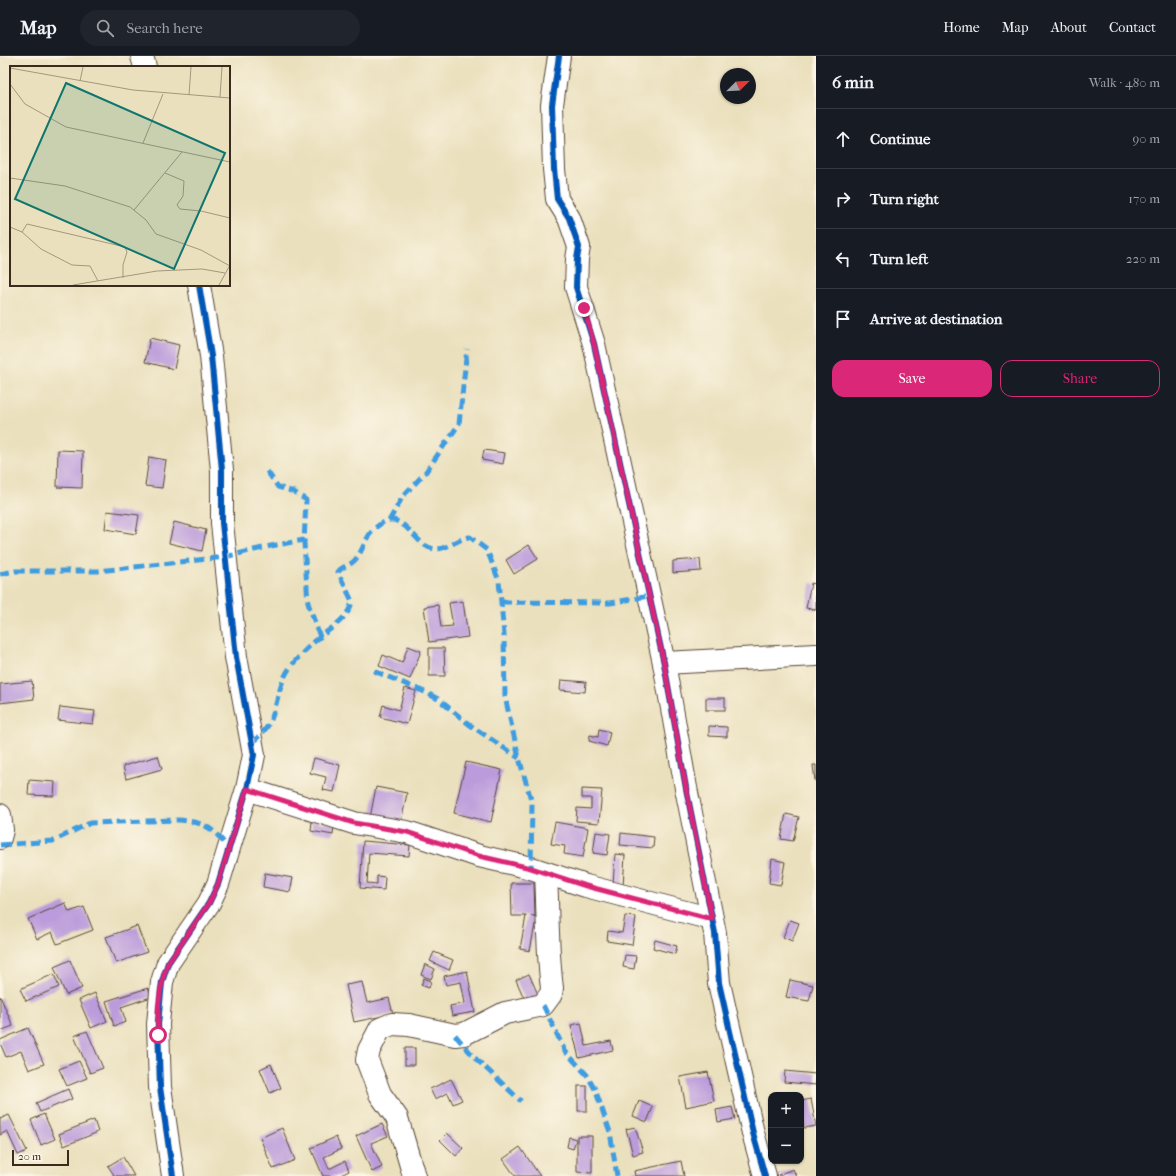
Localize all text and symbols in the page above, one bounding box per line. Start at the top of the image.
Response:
search box [80,10,360,46]
text: Map [20,17,56,39]
icon: search [94,17,116,39]
text: Search here [126,19,203,37]
text: Home [943,19,980,36]
text: Map [1002,19,1029,36]
text: About [1051,19,1087,36]
text: Contact [1109,19,1156,36]
inset map [10,66,230,286]
north arrow [720,68,756,104]
text: 6 min [832,72,874,92]
text: Walk · 480 m [1089,75,1160,90]
icon: ahead [832,128,854,150]
text: Continue [870,130,930,148]
text: 90 m [1132,131,1160,146]
icon: right [832,188,854,210]
text: Turn right [870,190,939,208]
text: 170 m [1128,191,1160,206]
icon: left [832,248,854,270]
text: Turn left [870,250,928,268]
text: 220 m [1126,251,1160,266]
route end [575,299,593,317]
icon: arrive [832,308,854,330]
text: Arrive at destination [870,310,1002,328]
button: Save [832,360,992,397]
button: Share [1000,360,1160,397]
route start [149,1026,167,1044]
map controls [768,1092,804,1164]
button: + [768,1092,804,1128]
button: − [768,1128,804,1164]
scale bar [12,1148,69,1167]
text: 20 m [18,1150,41,1163]

